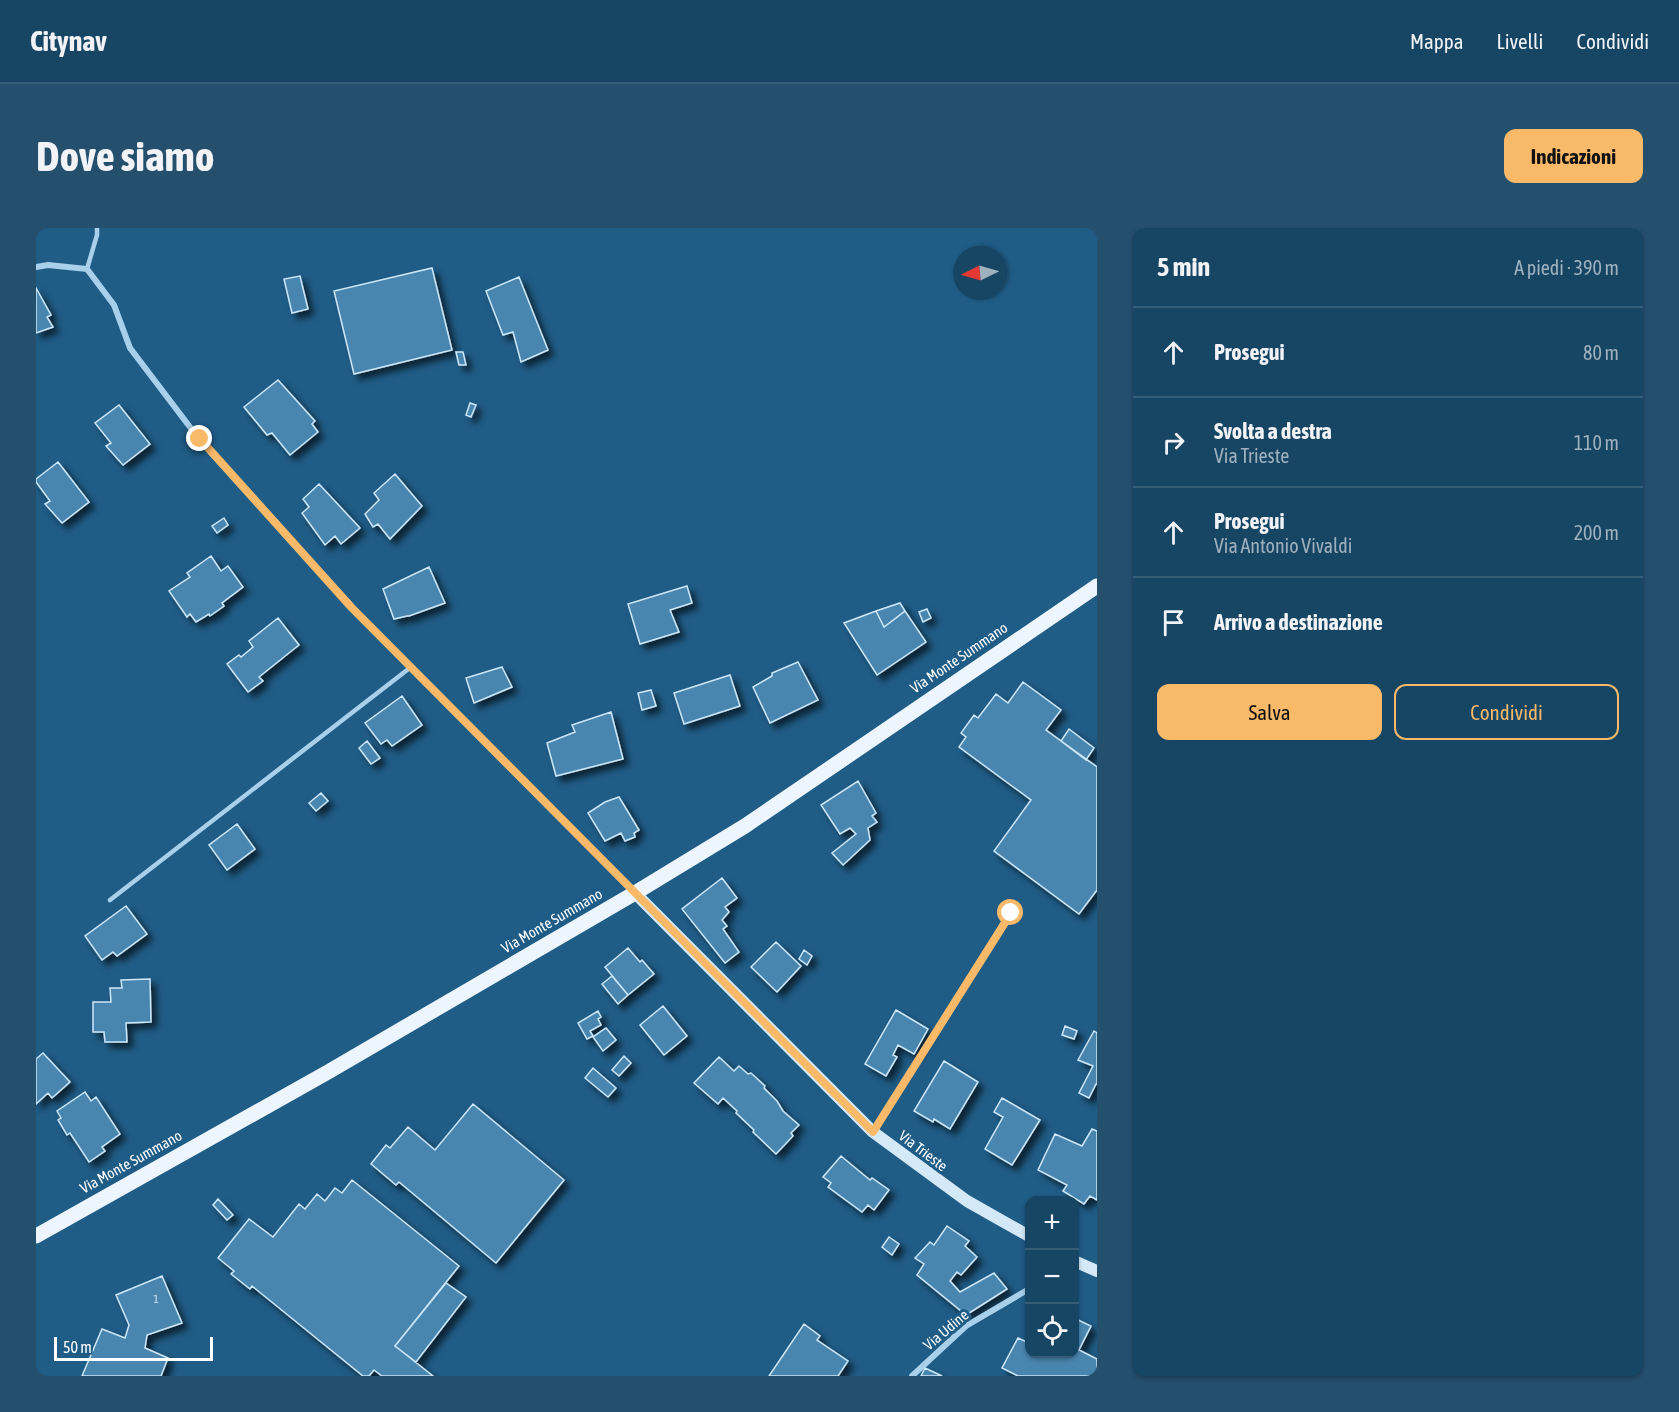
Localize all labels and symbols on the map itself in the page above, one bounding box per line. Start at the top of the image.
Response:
north arrow [953,246,1007,300]
route end [186,425,212,451]
street label: Via Monte Summano [907,619,1011,696]
street label: Via Monte Summano [498,885,605,956]
route start [997,899,1023,925]
street label: Via Monte Summano [77,1127,185,1197]
street label: Via Trieste [896,1127,951,1174]
house number: 1 [153,1292,159,1306]
street label: Via Udine [920,1306,972,1353]
scale bar [54,1334,213,1362]

